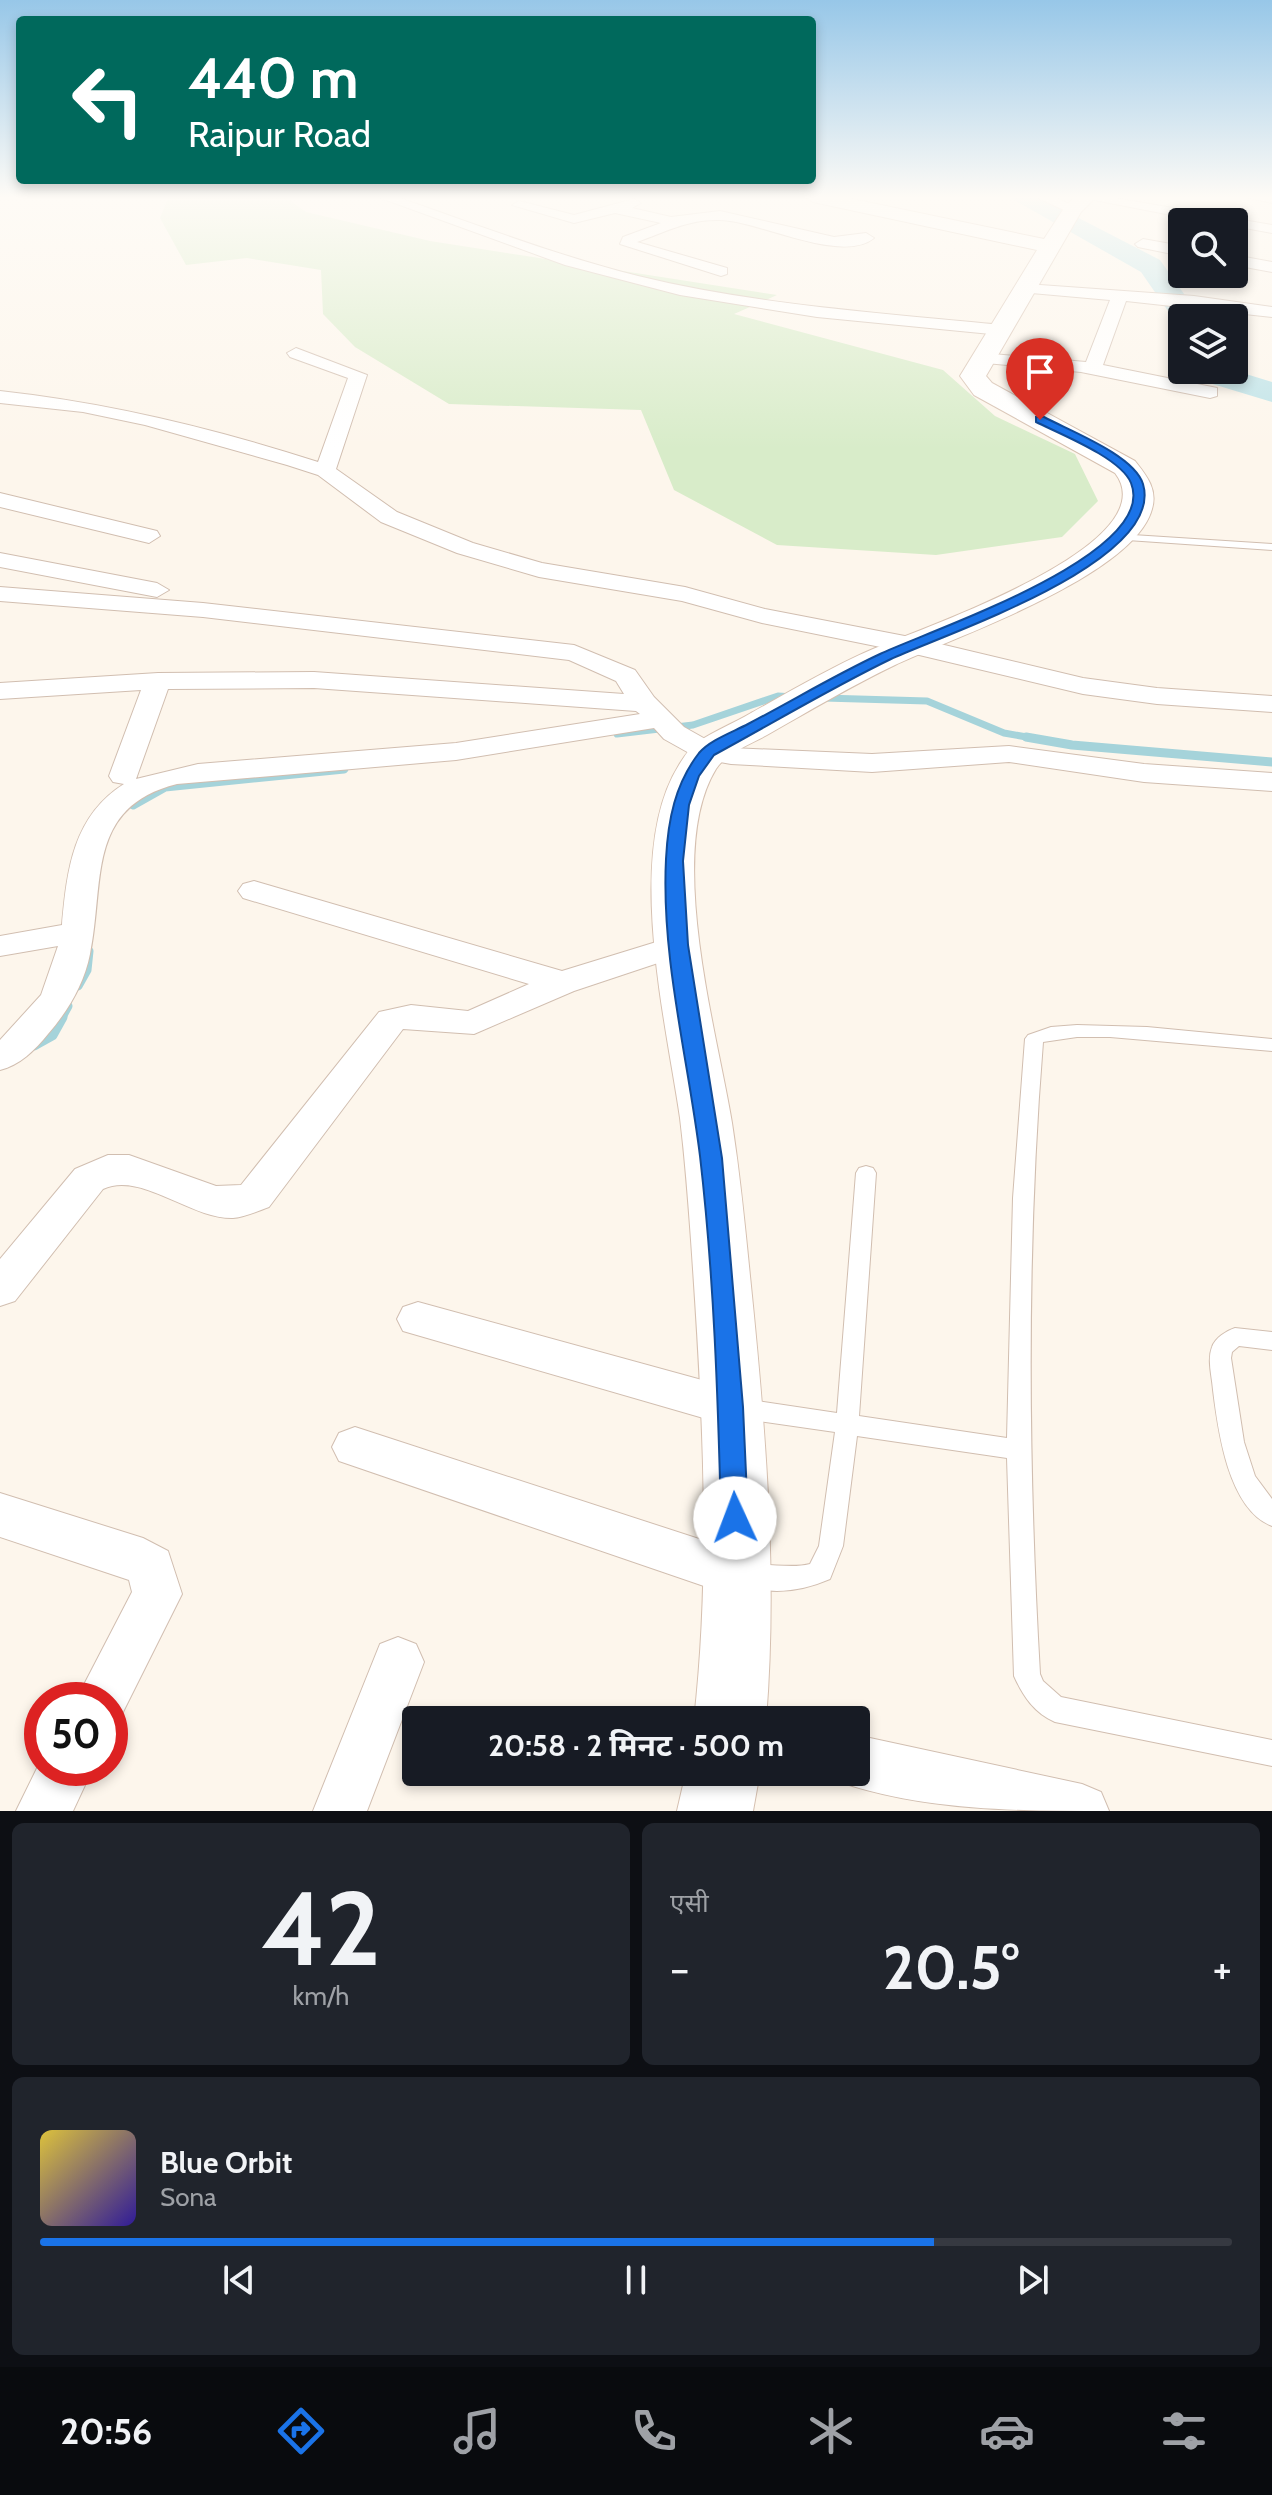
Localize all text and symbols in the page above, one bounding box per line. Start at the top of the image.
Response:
text: 440 m [188,44,358,112]
icon: left [56,48,160,152]
text: Raipur Road [188,112,371,156]
map controls [1168,208,1248,384]
button: search [1168,208,1248,288]
button: layers [1168,304,1248,384]
pin [1006,338,1074,420]
icon: arrive [1018,350,1062,394]
position arrow [693,1476,777,1560]
speed limit sign: 50 [24,1682,128,1786]
text: 20:58 · 2 मिनट · 500 m [488,1727,784,1764]
text: 42 [261,1865,381,1991]
text: एसी [670,1887,709,1919]
text: 20.5° [883,1931,1019,2004]
text: − [670,1942,689,1995]
text: + [1213,1942,1232,1995]
text: km/h [293,1980,349,2012]
text: Blue Orbit [160,2144,292,2181]
text: Sona [160,2181,217,2213]
icon: previous [217,2258,261,2302]
icon: pause [614,2258,658,2302]
icon: next [1011,2258,1055,2302]
icon: directions [273,2403,329,2459]
icon: music [449,2403,505,2459]
icon: phone [626,2403,682,2459]
icon: climate [803,2403,859,2459]
icon: car [979,2403,1035,2459]
icon: filters [1156,2403,1212,2459]
text: 20:56 [60,2409,152,2453]

